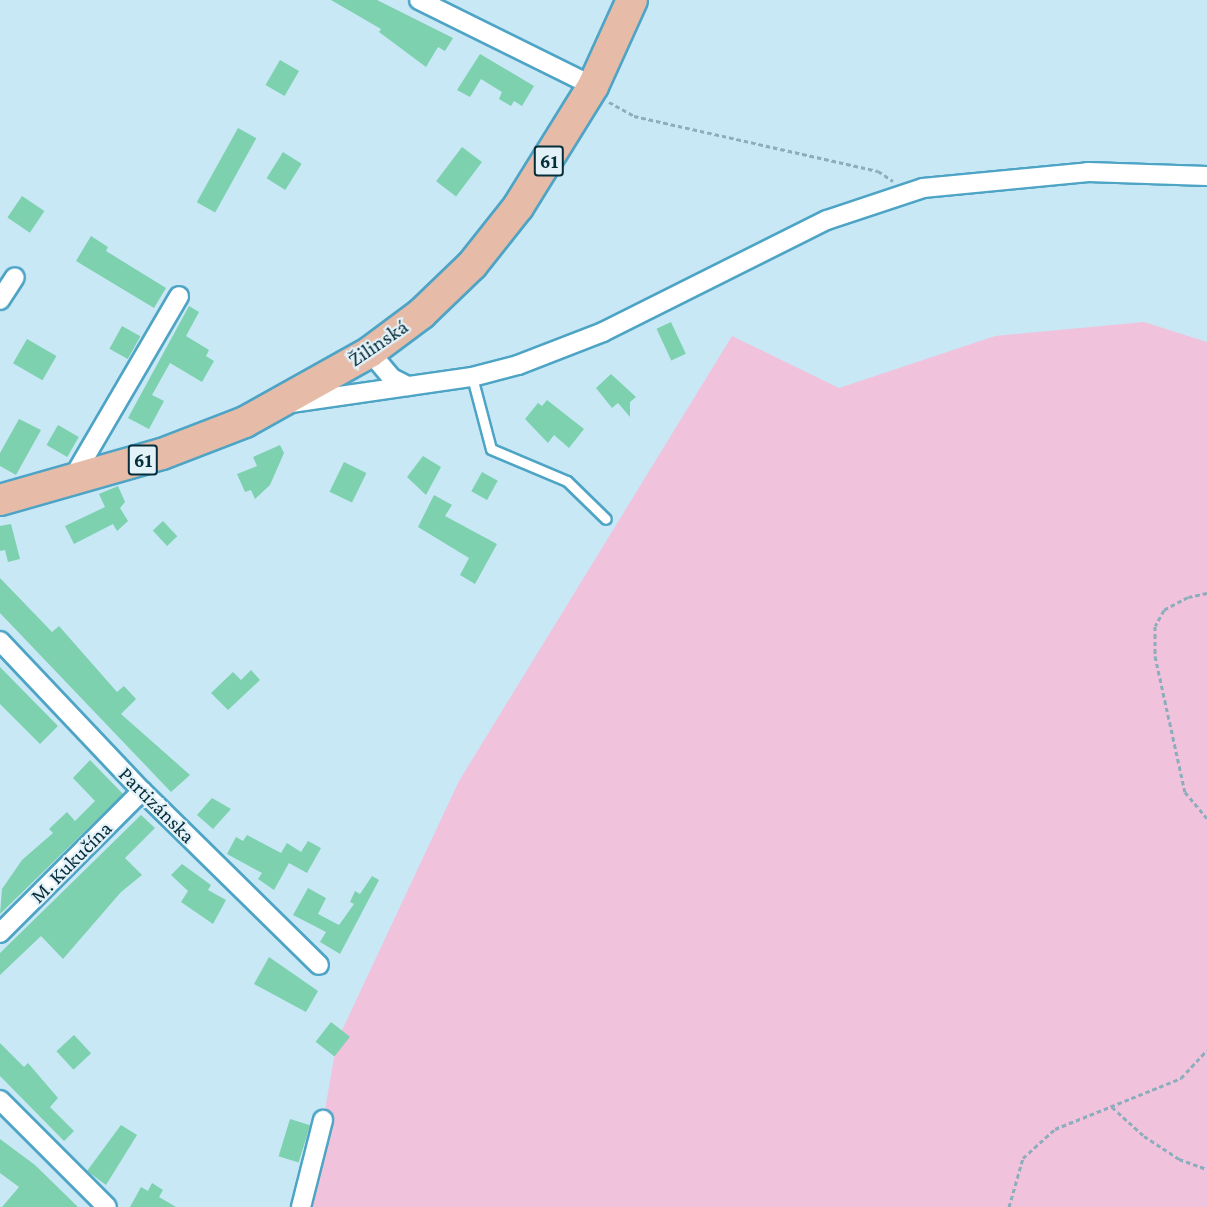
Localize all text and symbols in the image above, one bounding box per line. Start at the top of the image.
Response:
road number: 61 [532,144,566,178]
street label: Žilinská [343,314,413,372]
road number: 61 [126,443,160,477]
street label: Partizánska [114,762,200,848]
street label: M. Kukučína [25,816,117,908]

